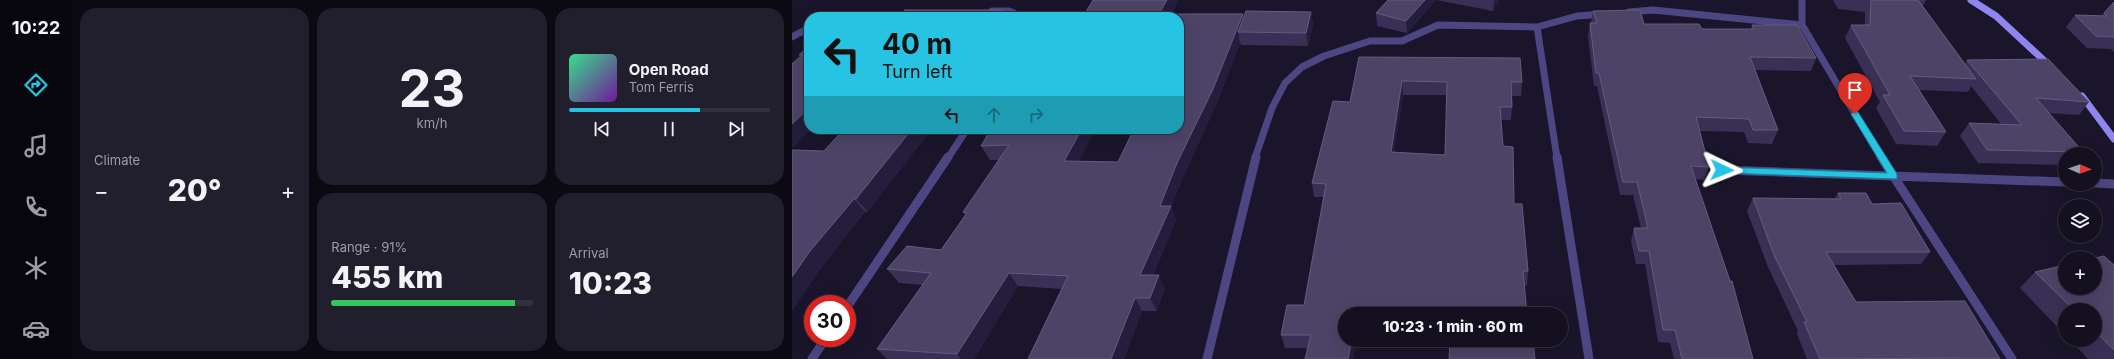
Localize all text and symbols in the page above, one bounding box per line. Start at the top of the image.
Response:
text: 10:22 [12,17,60,38]
text: 40 m [882,27,952,61]
icon: left [816,28,868,80]
text: 23 [399,57,465,120]
text: Open Road [629,60,709,79]
text: Turn left [882,61,952,82]
icon: directions [22,71,50,99]
pin [1838,73,1872,114]
text: Tom Ferris [629,79,694,95]
icon: arrive [1844,79,1866,101]
icon: left [941,104,963,126]
icon: ahead [983,104,1005,126]
icon: right [1025,104,1047,126]
text: km/h [417,115,447,131]
icon: previous [591,118,613,140]
icon: pause [658,118,680,140]
icon: next [725,118,747,140]
icon: music [22,132,50,160]
north arrow [2058,147,2102,191]
map controls [2058,147,2102,347]
position arrow [1701,149,1743,191]
text: Climate [94,152,140,168]
text: 20° [168,172,222,208]
text: − [94,178,109,204]
text: + [281,178,295,204]
icon: phone [22,193,50,221]
button: layers [2058,199,2102,243]
text: Range · 91% [331,239,407,255]
text: Arrival [569,245,609,261]
button: + [2058,251,2102,295]
icon: climate [22,254,50,282]
text: 455 km [331,259,443,295]
text: 10:23 [569,265,652,301]
speed limit sign: 30 [804,295,856,347]
button: − [2058,303,2102,347]
icon: car [22,315,50,343]
text: 10:23 · 1 min · 60 m [1383,317,1523,336]

